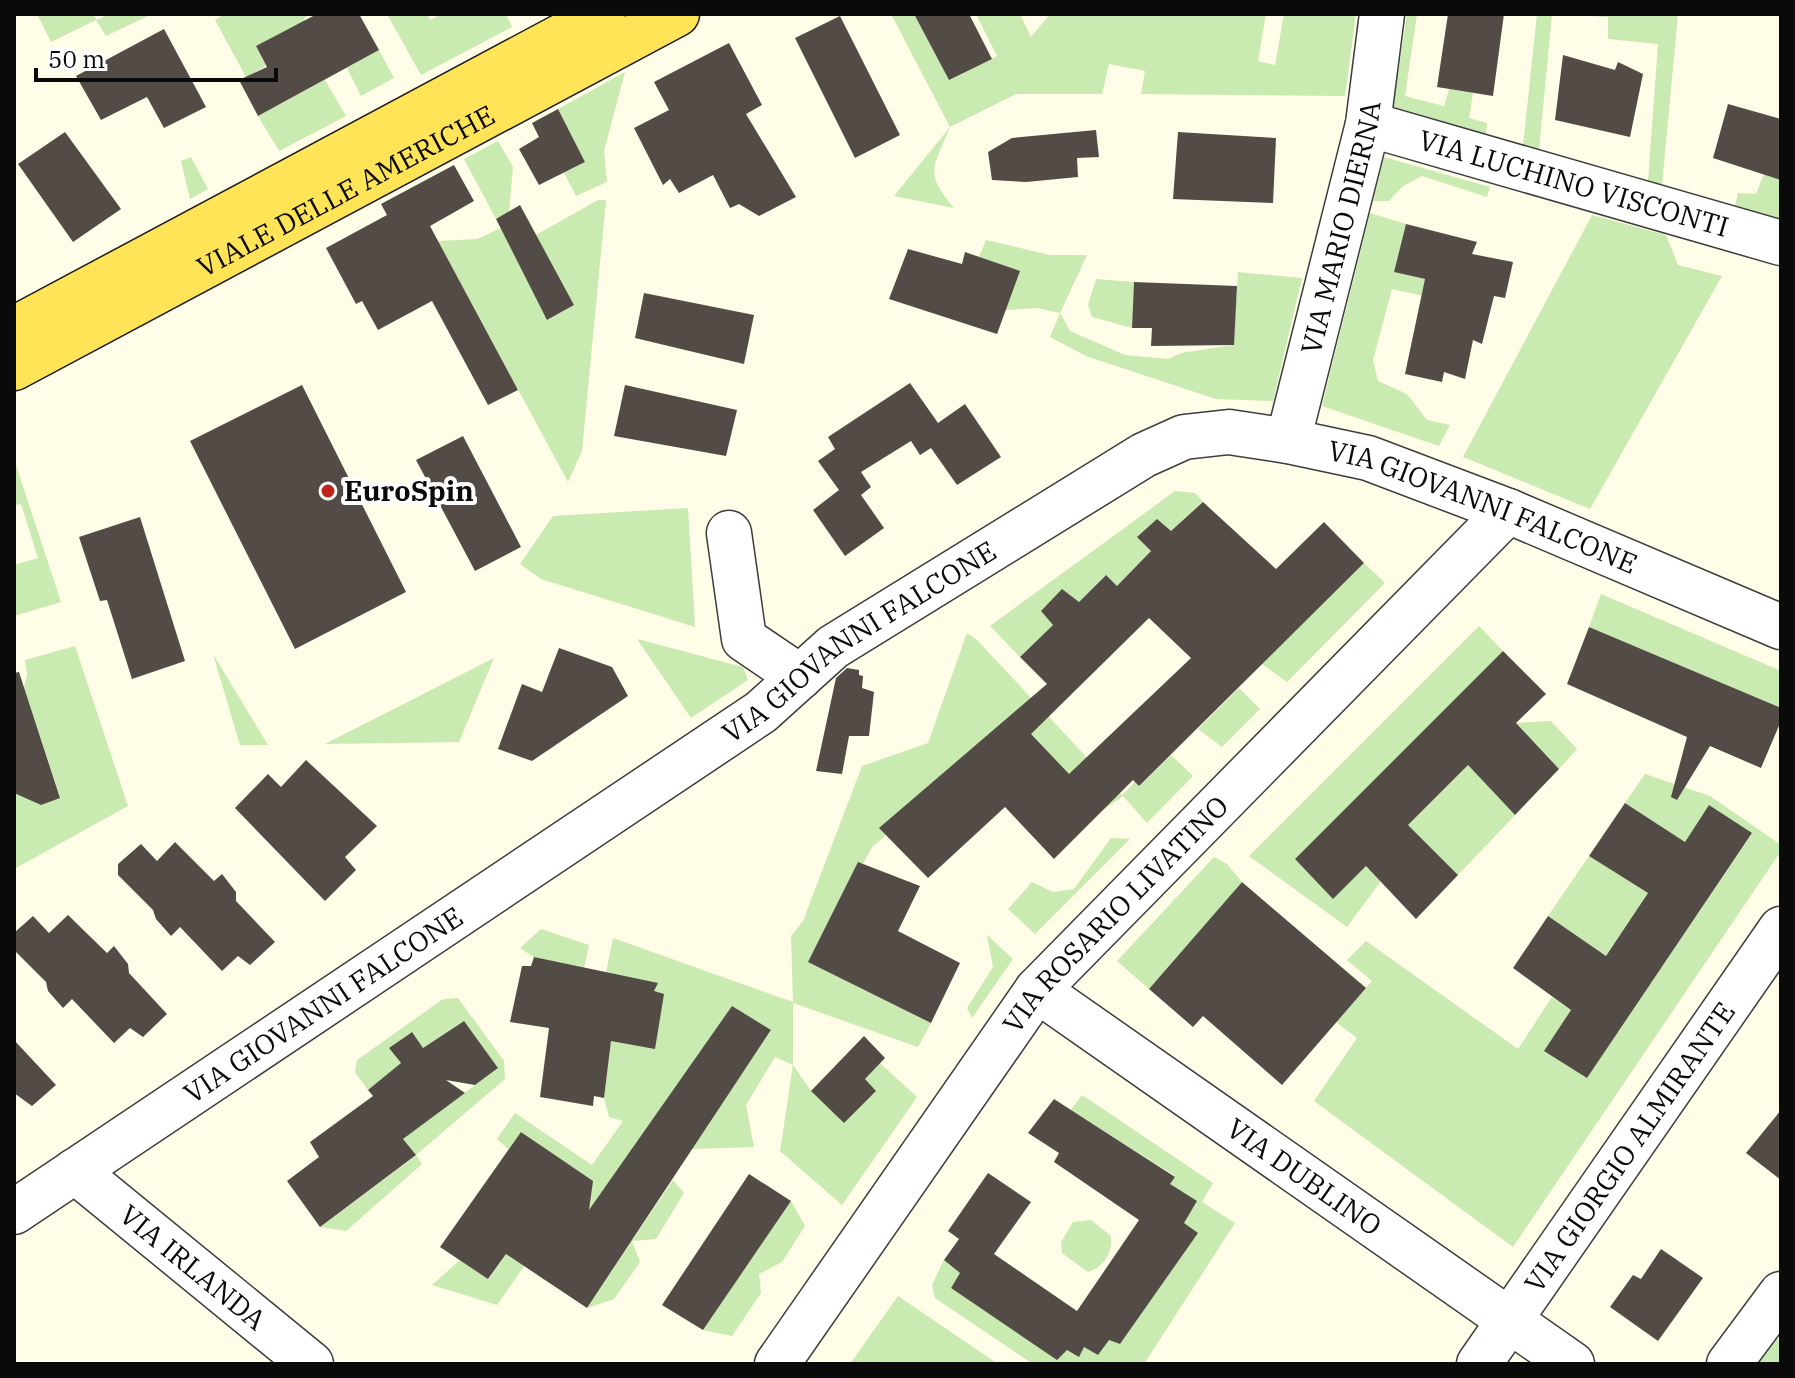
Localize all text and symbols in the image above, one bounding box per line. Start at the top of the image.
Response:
scale bar [36,32,276,82]
text: 50 m [48,43,105,75]
street label: VIALE DELLE AMERICHE [190,96,501,285]
street label: VIA MARIO DIERNA [1292,99,1389,358]
street label: VIA LUCHINO VISCONTI [1414,121,1733,245]
street label: VIA GIOVANNI FALCONE [1325,431,1643,582]
place label: EuroSpin [344,472,474,509]
marker: EuroSpin [319,482,337,500]
street label: VIA GIOVANNI FALCONE [715,532,1003,751]
street label: VIA ROSARIO LIVATINO [994,787,1236,1040]
street label: VIA GIOVANNI FALCONE [176,898,470,1111]
street label: VIA GIORGIO ALMIRANTE [1515,994,1743,1299]
street label: VIA DUBLINO [1220,1109,1389,1243]
street label: VIA IRLANDA [112,1196,274,1338]

